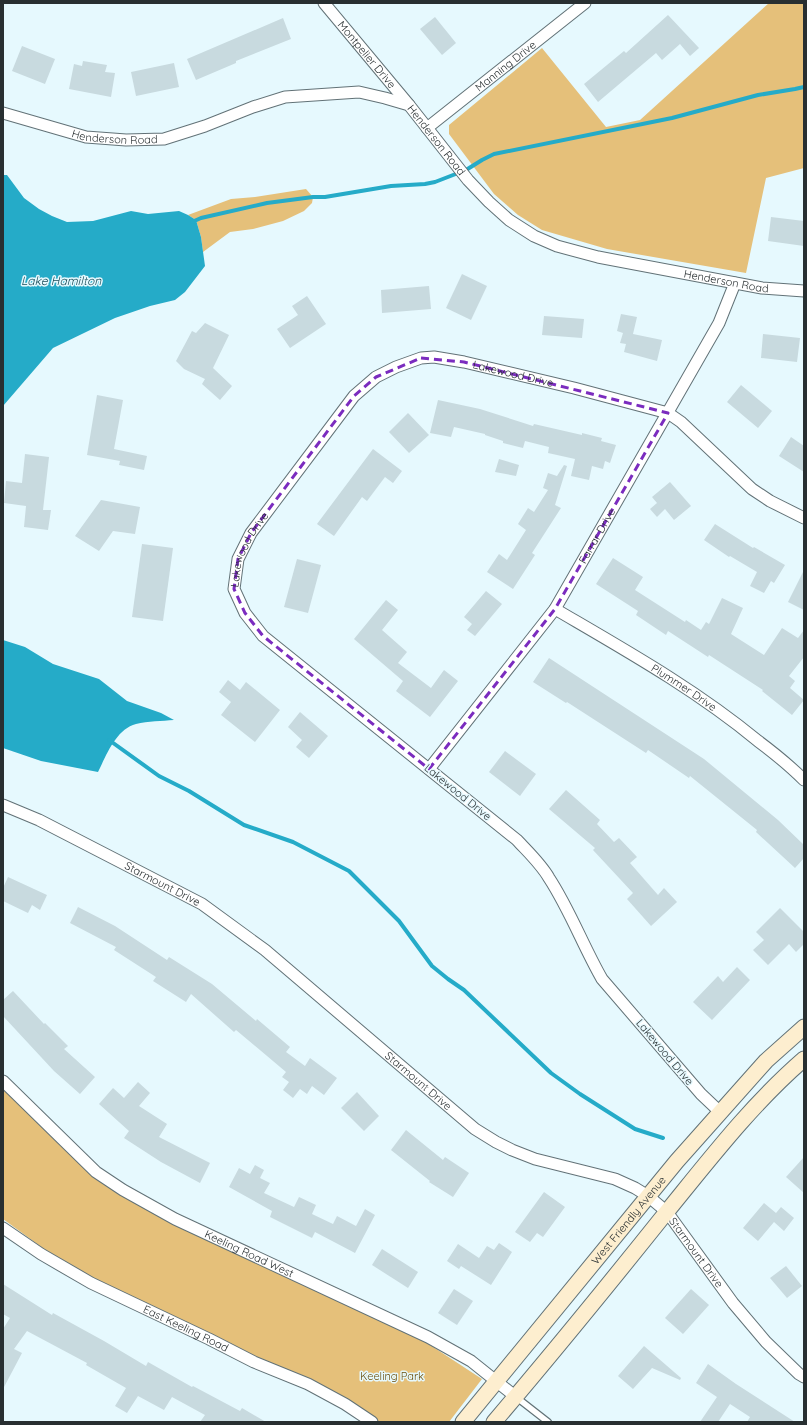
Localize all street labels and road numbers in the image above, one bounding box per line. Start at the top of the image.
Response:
street label: Montpelier Drive [335,18,399,91]
street label: Manning Drive [472,38,539,94]
street label: Henderson Road [404,102,469,178]
street label: Henderson Road [70,126,158,147]
street label: Henderson Road [683,266,769,295]
street label: Lakewood Drive [472,357,555,390]
street label: Farrar Drive [576,506,618,566]
street label: Lakewood Drive [227,509,271,588]
street label: Plummer Drive [649,661,719,714]
street label: Lakewood Drive [422,761,494,823]
street label: Starmount Drive [122,858,203,909]
street label: Lakewood Drive [633,1016,697,1088]
street label: Starmount Drive [382,1048,455,1113]
street label: West Friendly Avenue [588,1173,669,1267]
street label: Starmount Drive [666,1215,726,1290]
street label: Keeling Road West [202,1227,296,1281]
street label: East Keeling Road [141,1302,231,1355]

